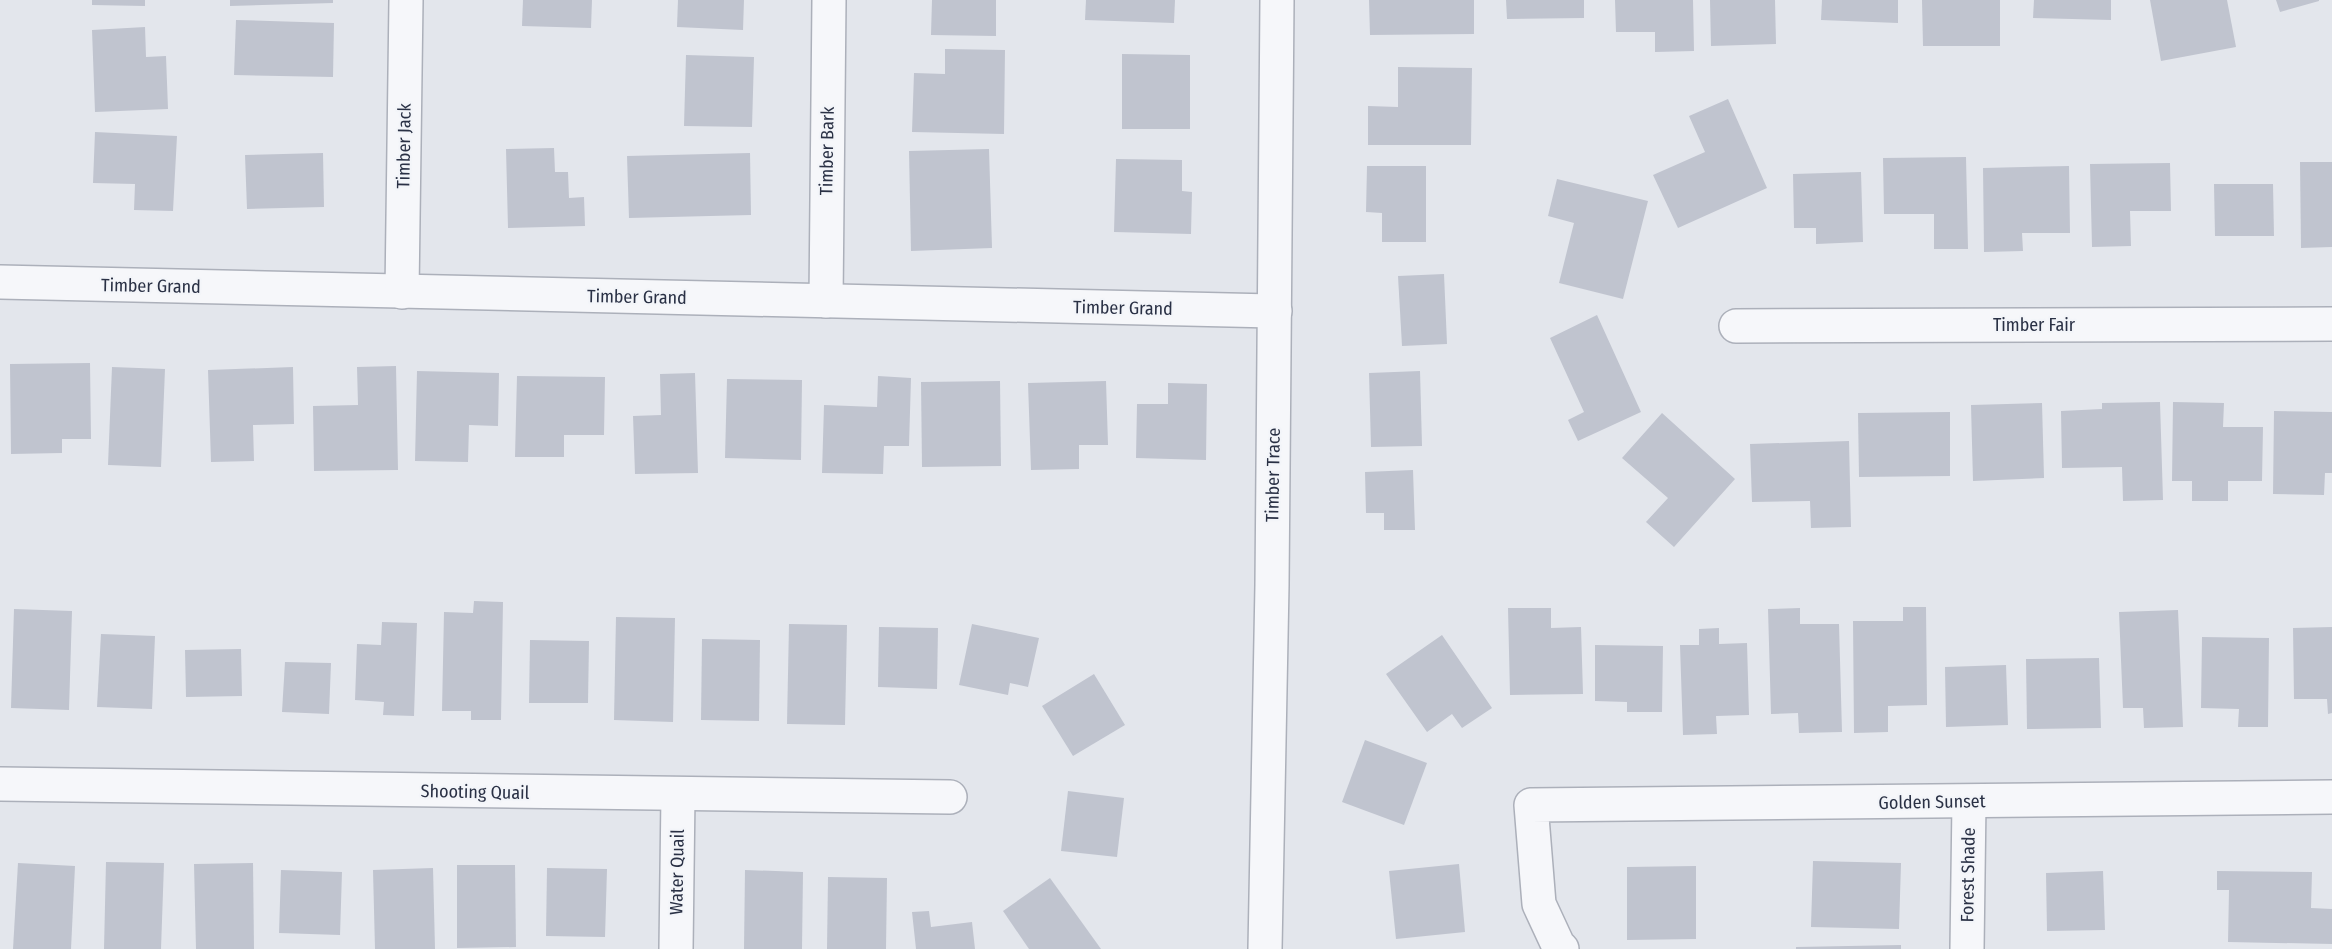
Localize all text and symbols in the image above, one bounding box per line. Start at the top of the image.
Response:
street label: Timber Jack [392,102,416,189]
street label: Timber Bark [815,106,839,196]
street label: Timber Grand [101,274,201,298]
street label: Timber Grand [587,285,687,309]
street label: Timber Grand [1073,296,1173,320]
street label: Timber Fair [1993,314,2076,336]
street label: Timber Trace [1261,428,1285,522]
street label: Shooting Quail [420,780,530,804]
street label: Golden Sunset [1878,790,1986,814]
street label: Forest Shade [1956,827,1980,923]
street label: Water Quail [665,829,689,915]

